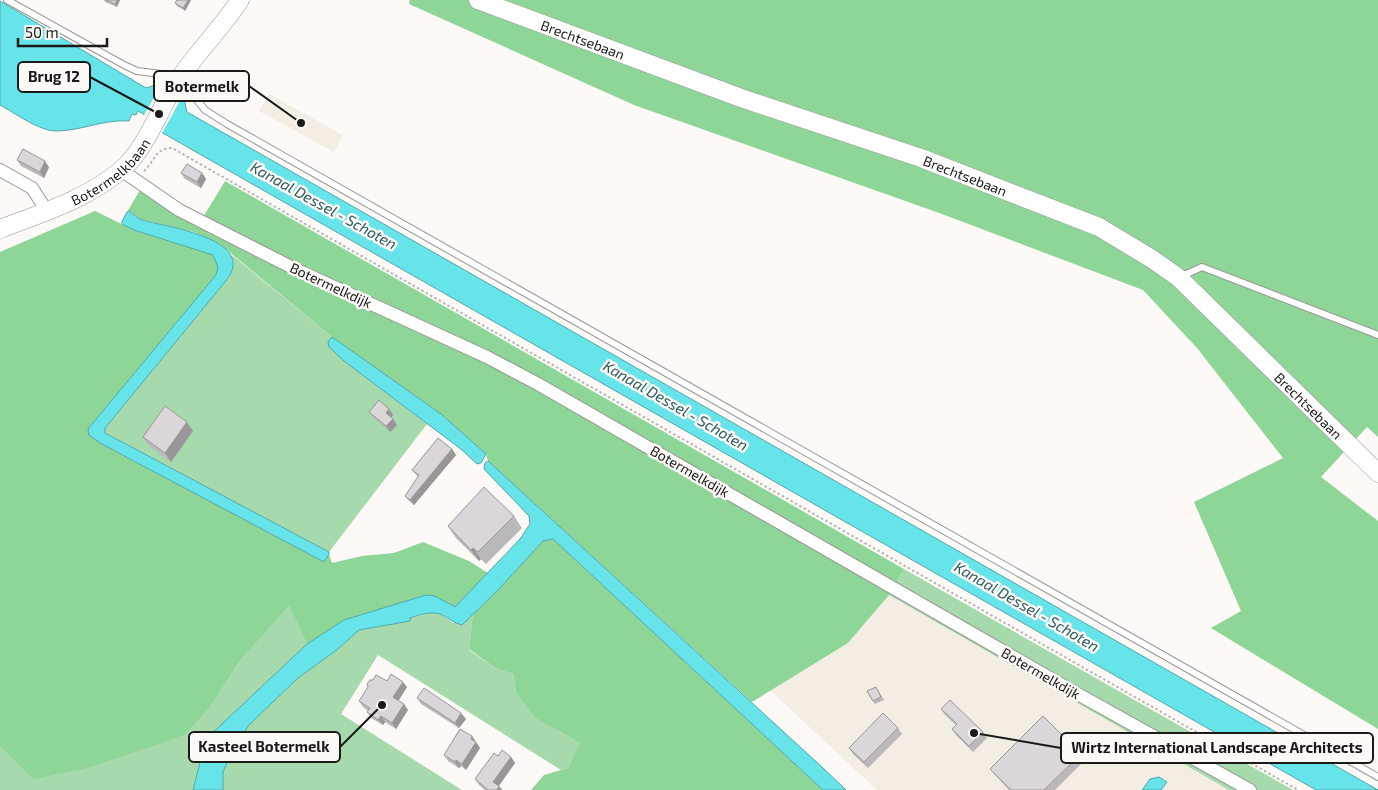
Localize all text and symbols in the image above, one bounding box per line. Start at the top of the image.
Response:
scale bar [18,15,106,47]
street label: Brechtsebaan [539,16,627,62]
text: 50 m [25,23,59,41]
callout: Brug 12 [18,62,90,92]
text: Brug 12 [28,67,80,85]
callout: Botermelk [154,71,249,101]
text: Botermelk [165,77,240,95]
street label: Botermelkbaan [68,135,153,208]
street label: Brechtsebaan [921,151,1010,199]
water label: Kanaal Dessel - Schoten [248,157,400,253]
street label: Botermelkdijk [287,259,375,311]
water label: Kanaal Dessel - Schoten [600,356,752,454]
street label: Brechtsebaan [1271,368,1346,442]
street label: Botermelkdijk [648,442,732,500]
water label: Kanaal Dessel - Schoten [951,557,1103,655]
street label: Botermelkdijk [999,644,1083,702]
callout: Kasteel Botermelk [189,732,340,762]
callout: Wirtz International Landscape Architects [1061,733,1373,763]
text: Kasteel Botermelk [198,737,330,755]
text: Wirtz International Landscape Architects [1071,738,1363,756]

